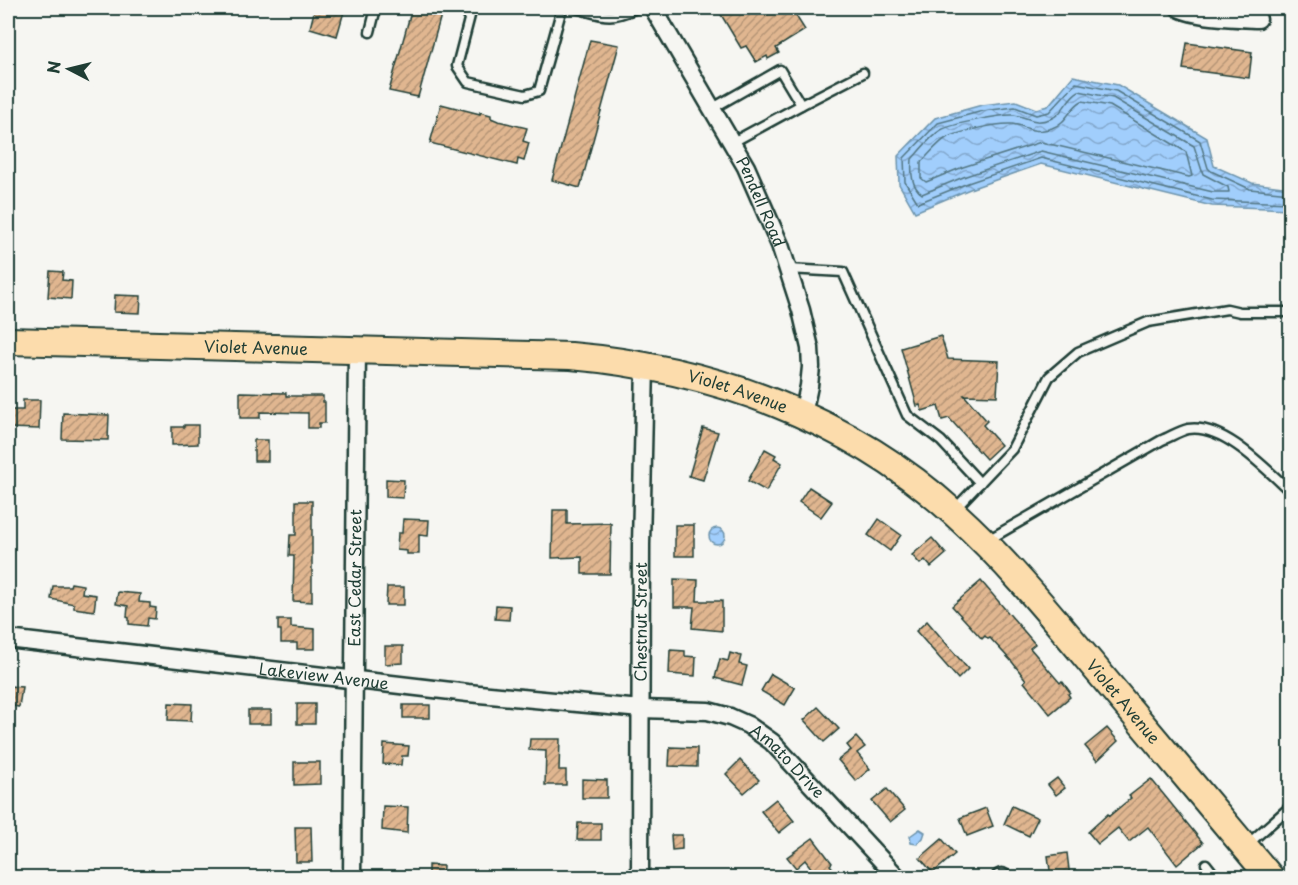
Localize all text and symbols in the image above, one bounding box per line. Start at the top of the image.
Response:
north arrow [39,39,99,99]
text: N [40,59,66,75]
street label: Pendell Road [731,151,792,250]
street label: Violet Avenue [204,333,308,360]
street label: Violet Avenue [685,363,792,418]
street label: East Cedar Street [341,509,366,647]
street label: Chestnut Street [628,562,652,682]
street label: Violet Avenue [1081,653,1167,749]
street label: Lakeview Avenue [258,656,390,695]
street label: Amato Drive [746,717,831,803]

